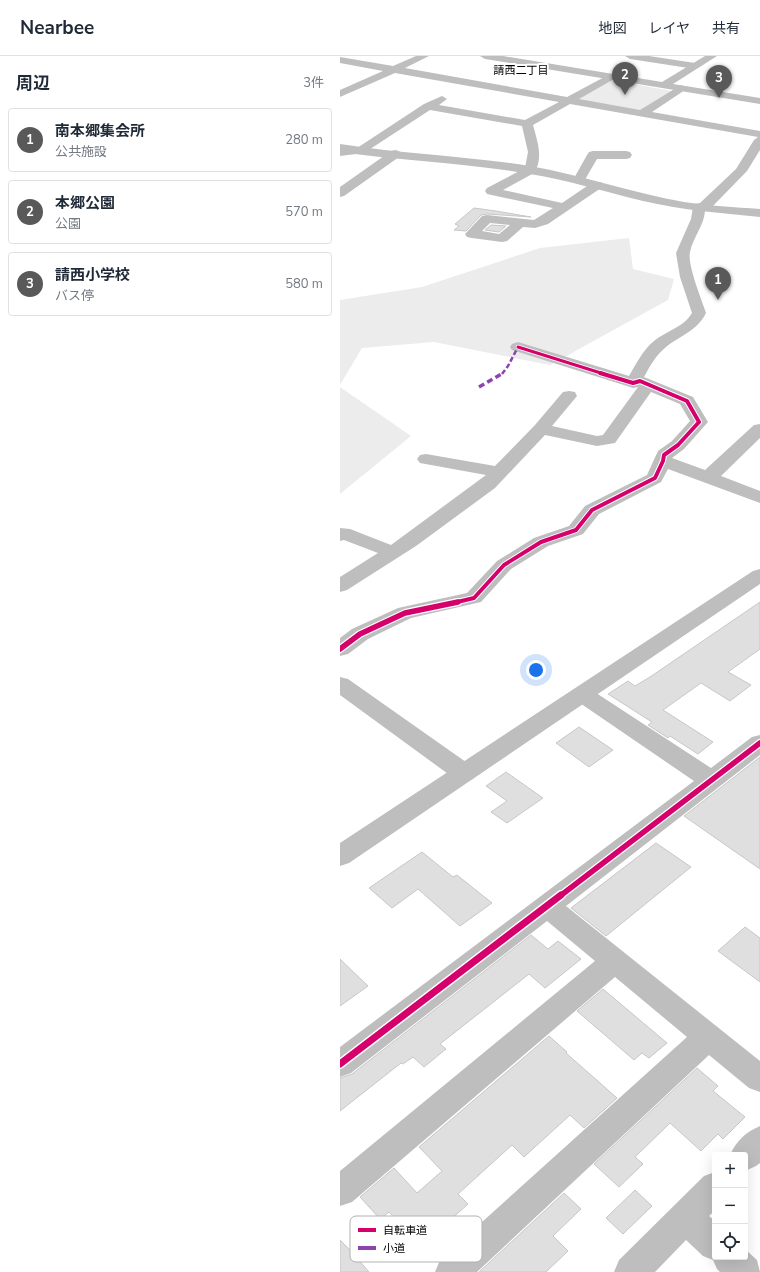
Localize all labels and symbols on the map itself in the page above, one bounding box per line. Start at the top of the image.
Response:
pin: 2 [612,62,638,95]
district label: 請西二丁目 [494,63,549,78]
pin: 3 [706,65,732,98]
pin: 1 [705,267,731,300]
your location [526,660,546,680]
legend [350,1216,482,1262]
text: 自転車道 [383,1223,427,1238]
text: 小道 [383,1241,405,1256]

